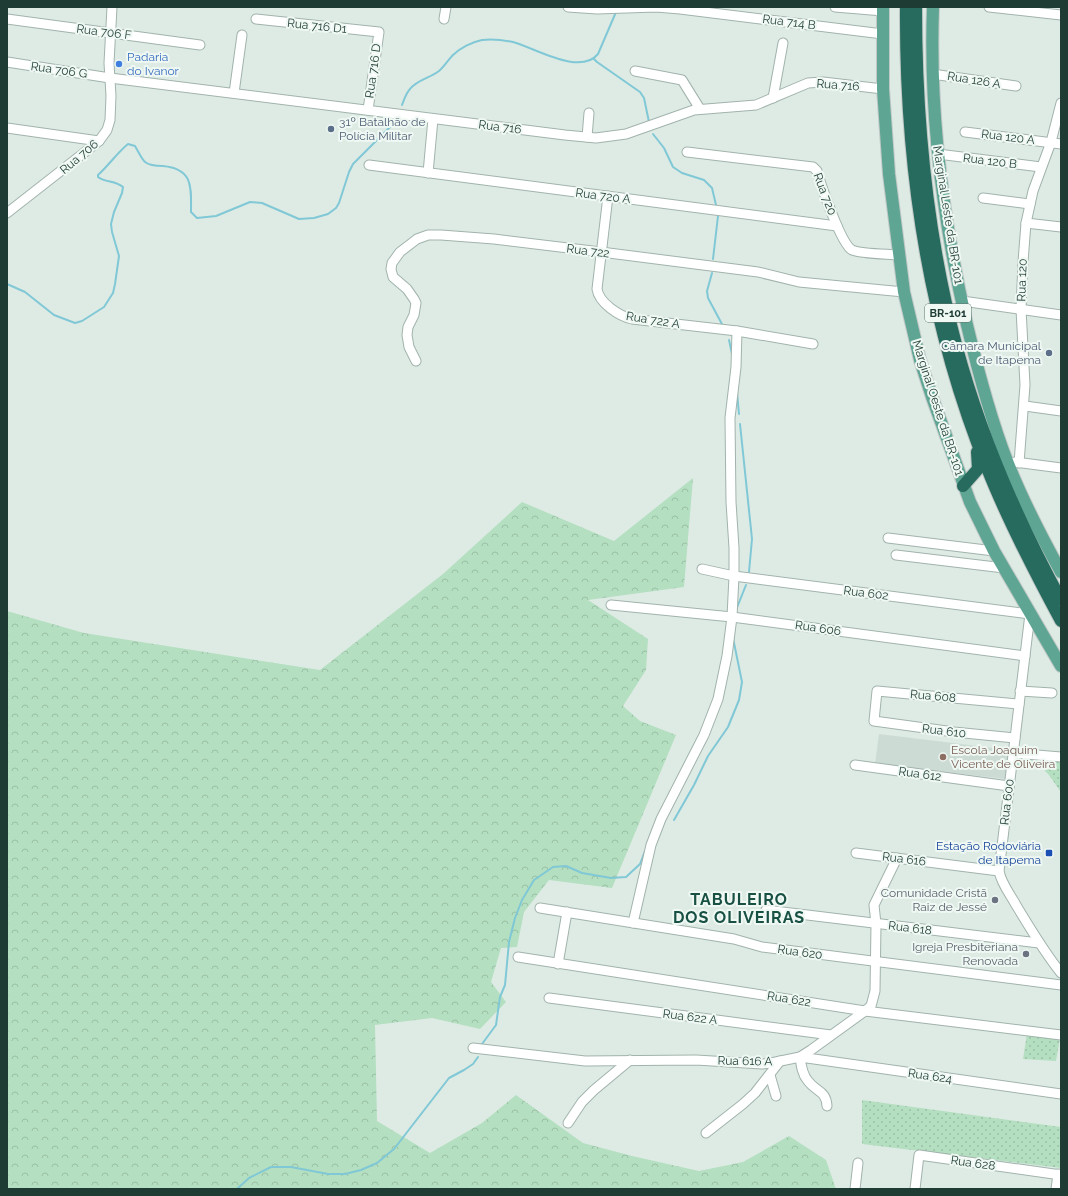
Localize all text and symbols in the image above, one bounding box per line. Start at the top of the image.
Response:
street label: Rua 714 B [762,12,816,32]
street label: Rua 716 D1 [286,16,348,36]
street label: Rua 706 F [76,22,132,42]
street label: Rua 716 D [362,42,384,99]
place label: Padaria do Ivanor [127,50,180,78]
street label: Rua 706 G [30,59,88,81]
marker: Padaria do Ivanor [114,59,124,69]
street label: Rua 126 A [946,69,1002,91]
street label: Rua 716 [816,77,860,93]
place label: 31º Batalhão de Polícia Militar [339,115,426,143]
street label: Rua 716 [478,117,522,137]
marker: 31º Batalhão de Polícia Militar [326,124,336,134]
street label: Rua 120 A [980,127,1036,147]
street label: Rua 706 [57,137,101,177]
street label: Marginal Leste da BR-101 [930,145,966,285]
street label: Rua 120 B [962,151,1018,171]
street label: Rua 720 [810,171,840,217]
street label: Rua 720 A [575,186,631,206]
street label: Rua 722 [566,241,610,261]
street label: Rua 120 [1014,258,1030,302]
road number: BR-101 [925,304,971,322]
street label: Rua 722 A [625,309,681,331]
street label: Marginal Oeste da BR-101 [909,338,967,478]
place label: Câmara Municipal de Itapema [941,339,1042,367]
marker: Câmara Municipal de Itapema [1044,348,1054,358]
street label: Rua 602 [843,583,889,603]
street label: Rua 606 [794,618,842,638]
street label: Rua 608 [909,687,957,705]
street label: Rua 610 [921,721,967,741]
place label: Escola Joaquim Vicente de Oliveira [951,743,1055,771]
marker: Escola Joaquim Vicente de Oliveira [938,752,948,762]
street label: Rua 612 [898,764,942,784]
street label: Rua 600 [997,778,1017,826]
place label: Estação Rodoviária de Itapema [936,839,1041,867]
marker: Estação Rodoviária de Itapema [1044,848,1054,858]
street label: Rua 616 [881,849,927,869]
place label: Comunidade Cristã Raiz de Jessé [881,886,987,914]
district label: TABULEIRO DOS OLIVEIRAS [673,890,805,927]
marker: Comunidade Cristã Raiz de Jessé [990,895,1000,905]
street label: Rua 618 [887,918,933,938]
place label: Igreja Presbiteriana Renovada [912,940,1018,968]
street label: Rua 620 [777,942,823,962]
marker: Igreja Presbiteriana Renovada [1021,949,1031,959]
street label: Rua 622 [766,989,812,1009]
street label: Rua 622 A [662,1007,718,1027]
street label: Rua 616 A [717,1054,773,1068]
street label: Rua 624 [907,1066,953,1086]
street label: Rua 628 [950,1153,996,1173]

